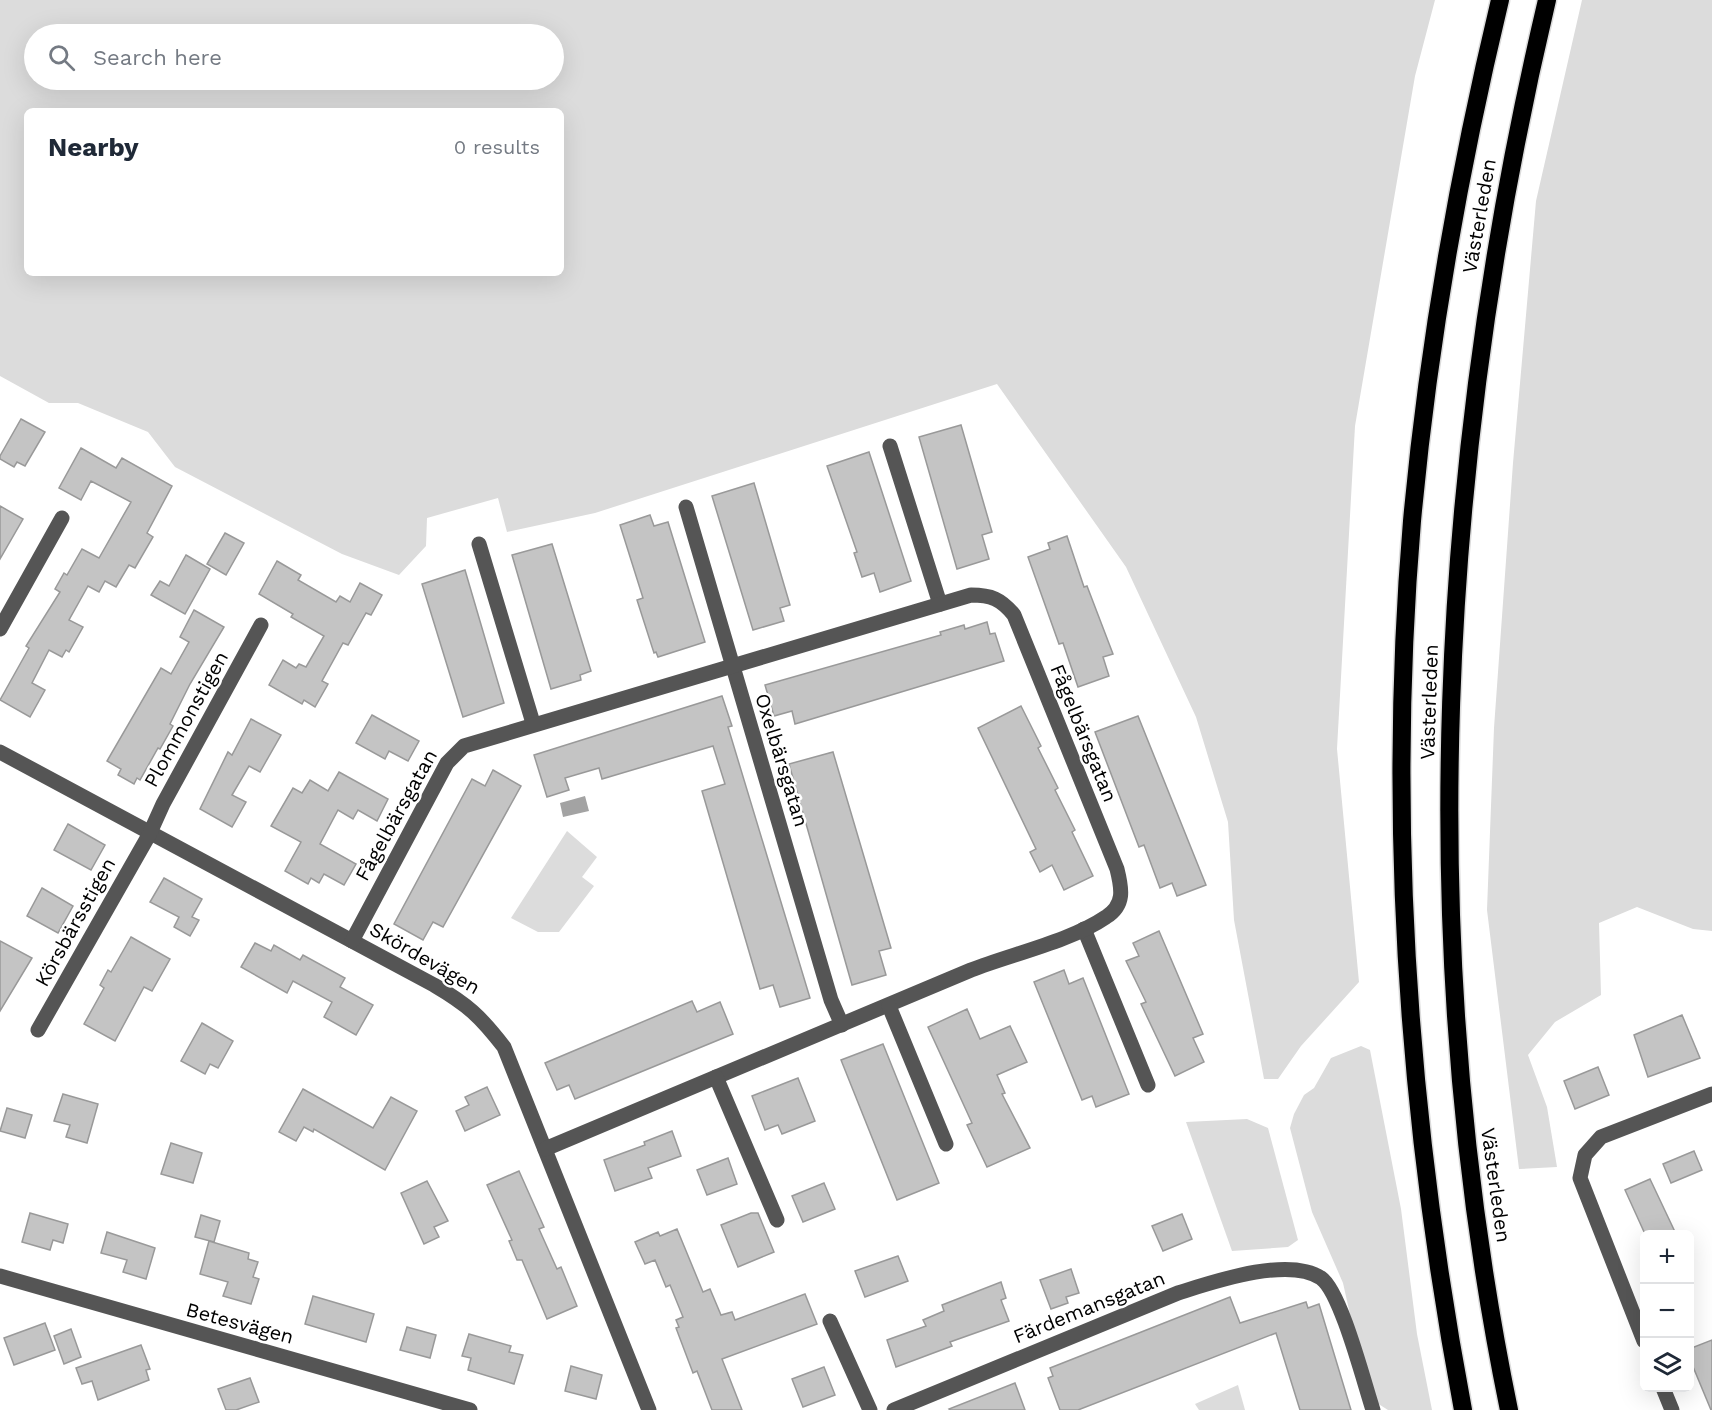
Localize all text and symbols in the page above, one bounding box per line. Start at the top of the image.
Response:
search box [24,24,564,90]
icon: search [45,41,78,74]
text: Search here [93,45,222,70]
text: Nearby [48,132,139,162]
text: 0 results [454,135,540,159]
street label: Västerleden [1457,157,1501,275]
street label: Västerleden [1415,644,1443,760]
street label: Plommonstigen [139,647,233,791]
street label: Fågelbärsgatan [1045,661,1123,805]
street label: Oxelbärsgatan [750,690,814,830]
street label: Fågelbärsgatan [350,745,442,885]
street label: Körsbärsstigen [30,853,120,991]
street label: Skördevägen [366,917,484,999]
street label: Västerleden [1476,1126,1516,1244]
map controls [1640,1230,1694,1392]
button: + [1640,1230,1694,1284]
street label: Färdemansgatan [1010,1266,1168,1348]
button: − [1640,1284,1694,1338]
street label: Betesvägen [184,1297,296,1349]
button: layers [1640,1338,1694,1392]

